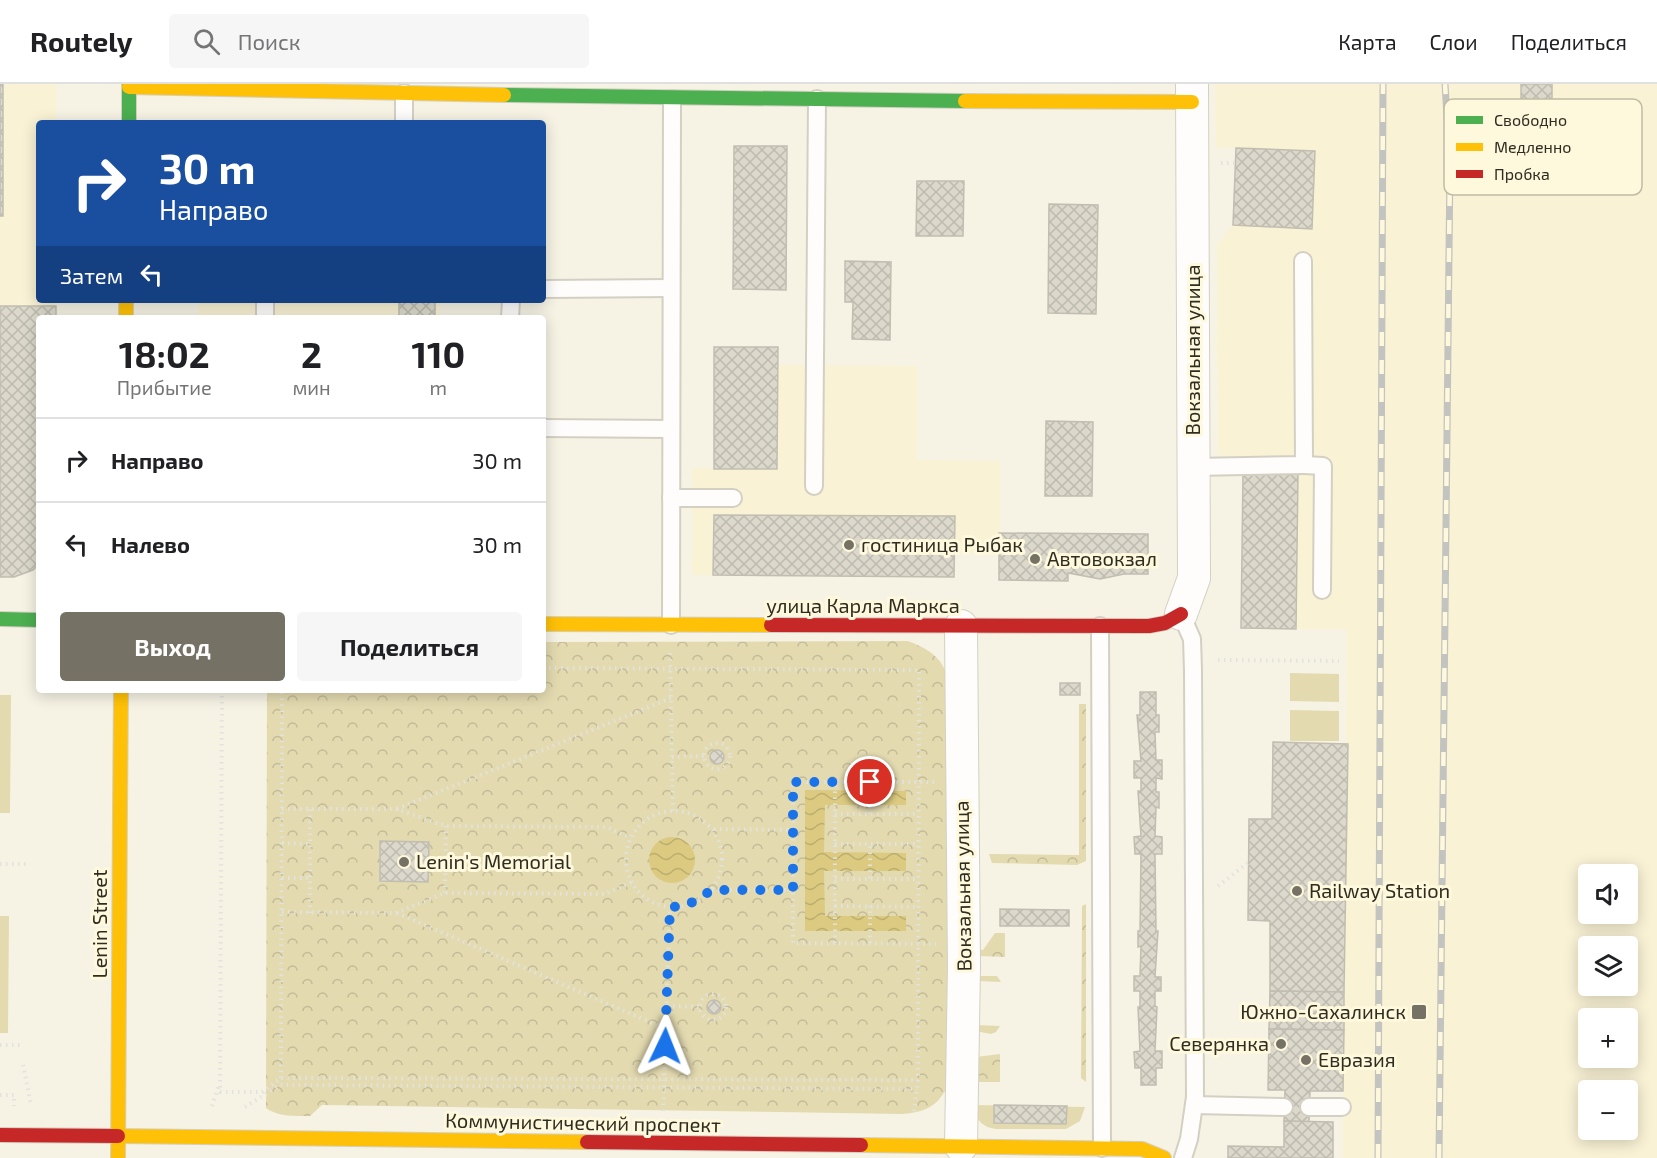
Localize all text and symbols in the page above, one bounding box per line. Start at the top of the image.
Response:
search box [169,14,589,68]
text: Routely [30,24,133,58]
icon: search [190,25,223,58]
text: Поиск [238,28,301,54]
text: Карта [1338,29,1397,54]
text: Слои [1430,29,1478,54]
text: Поделиться [1511,29,1627,54]
legend [1444,99,1642,195]
text: Свободно [1494,110,1567,129]
text: Медленно [1494,137,1571,156]
text: 30 m [159,142,255,192]
icon: right [60,144,138,222]
text: Пробка [1494,164,1550,183]
text: Направо [159,193,268,225]
icon: left [135,258,168,291]
text: Затем [60,262,123,288]
street label: Вокзальная улица [1180,265,1205,435]
text: 18:02 [119,332,210,375]
text: 2 [301,332,322,375]
text: 110 [411,332,465,375]
text: Прибытие [117,375,212,399]
text: мин [292,375,331,399]
text: m [430,375,447,399]
icon: right [60,444,93,477]
text: Направо [111,447,204,473]
text: 30 m [472,447,522,473]
icon: left [60,528,93,561]
text: Налево [111,531,190,557]
text: 30 m [472,531,522,557]
place label: гостиница Рыбак [861,532,1023,556]
marker: гостиница Рыбак [842,538,856,552]
place label: Автовокзал [1047,546,1157,570]
marker: Автовокзал [1028,552,1042,566]
street label: улица Карла Маркса [766,593,960,618]
button: Выход [60,612,285,681]
button: Поделиться [297,612,522,681]
pin [844,756,895,807]
icon: arrive [853,765,886,798]
street label: Вокзальная улица [949,800,976,972]
place label: Lenin's Memorial [416,849,571,873]
marker: Lenin's Memorial [397,855,411,869]
map controls [1578,864,1638,1140]
button: sound [1578,864,1638,924]
street label: Lenin Street [87,869,111,979]
place label: Railway Station [1309,878,1450,902]
marker: Railway Station [1290,884,1304,898]
button: layers [1578,936,1638,996]
place label: Южно-Сахалинск [1240,999,1406,1023]
marker: Южно-Сахалинск [1410,1003,1428,1021]
button: + [1578,1008,1638,1068]
position arrow [633,1014,697,1078]
place label: Северянка [1169,1031,1269,1055]
marker: Северянка [1274,1037,1288,1051]
place label: Евразия [1318,1047,1396,1071]
marker: Евразия [1299,1053,1313,1067]
button: − [1578,1080,1638,1140]
street label: Коммунистический проспект [445,1108,721,1137]

